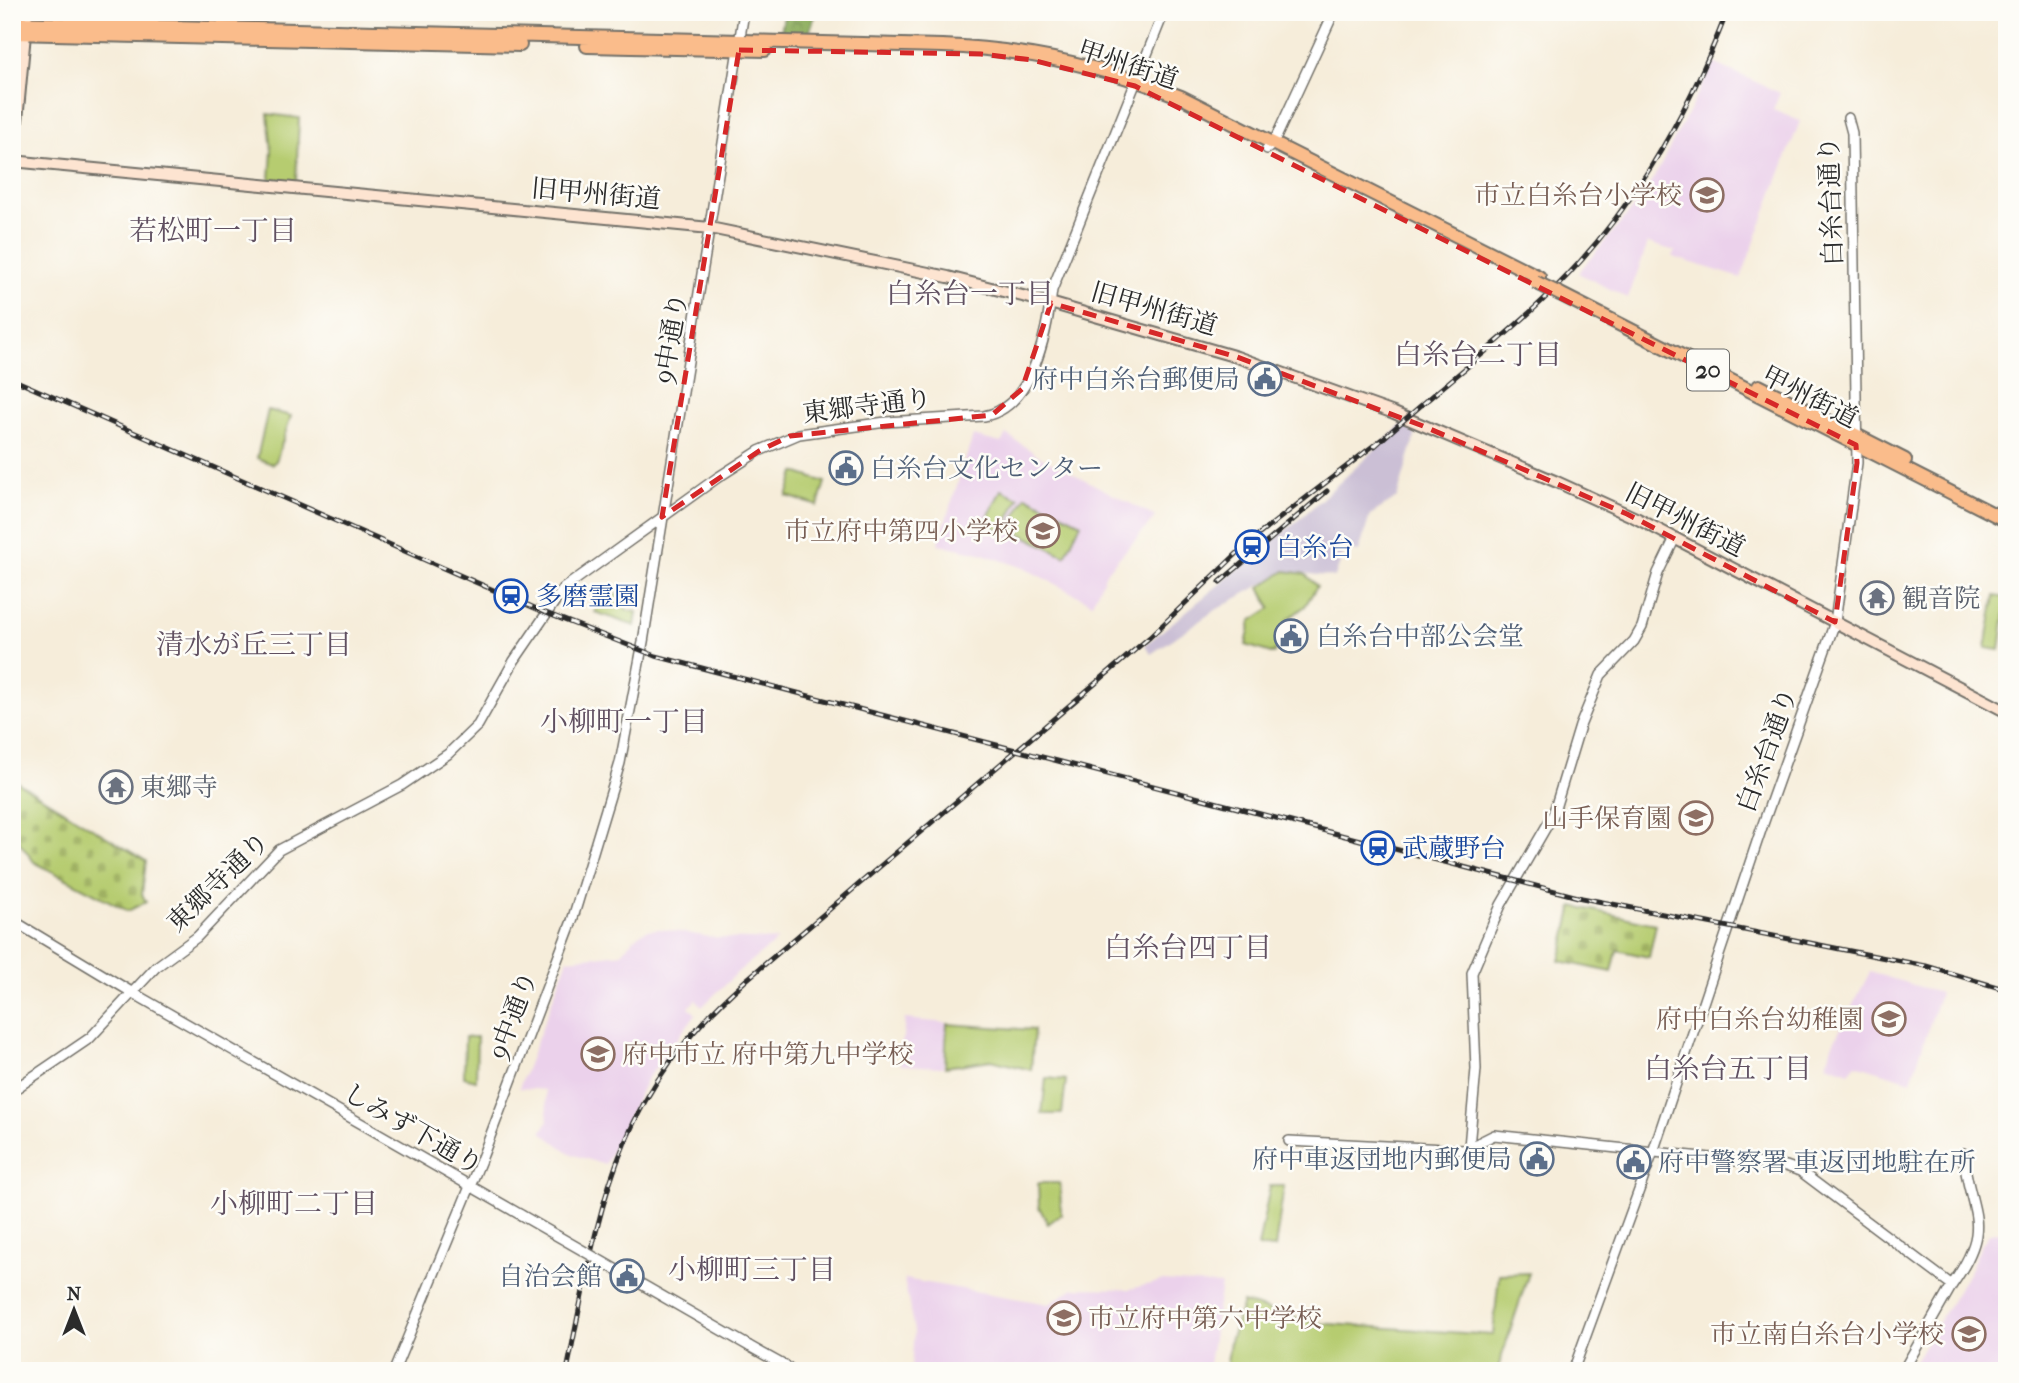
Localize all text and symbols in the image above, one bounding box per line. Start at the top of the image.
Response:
street label: 甲州街道 [1074,34,1182,96]
street label: 白糸台通り [1813,135,1849,267]
street label: 旧甲州街道 [530,173,662,215]
school or university icon: 市立白糸台小学校 [1688,176,1726,214]
place label: 市立白糸台小学校 [1474,180,1682,211]
district label: 若松町一丁目 [129,214,297,247]
street label: 旧甲州街道 [1087,276,1221,342]
district label: 白糸台一丁目 [886,277,1054,310]
street label: 9中通り [648,290,694,386]
district label: 白糸台二丁目 [1394,338,1562,371]
road number: 20 [1687,349,1729,390]
public building icon: 府中白糸台郵便局 [1246,360,1284,398]
street label: 甲州街道 [1757,360,1863,434]
place label: 府中白糸台郵便局 [1032,364,1240,395]
street label: 東郷寺通り [801,383,933,429]
public building icon: 白糸台文化センター [827,449,865,487]
place label: 白糸台文化センター [870,453,1103,484]
street label: 旧甲州街道 [1620,477,1750,563]
school or university icon: 市立府中第四小学校 [1024,512,1062,550]
place label: 市立府中第四小学校 [784,516,1018,547]
station icon: 白糸台 [1233,528,1271,566]
place label: 白糸台 [1276,532,1354,563]
station icon: 多磨霊園 [492,577,530,615]
temple icon: 観音院 [1858,579,1896,617]
place label: 多磨霊園 [536,581,640,612]
place label: 観音院 [1902,583,1980,614]
public building icon: 白糸台中部公会堂 [1272,617,1310,655]
place label: 白糸台中部公会堂 [1316,621,1524,652]
district label: 清水が丘三丁目 [156,628,352,661]
street label: 白糸台通り [1730,684,1804,816]
district label: 小柳町一丁目 [540,705,708,738]
temple icon: 東郷寺 [97,768,135,806]
place label: 東郷寺 [140,772,218,803]
school or university icon: 山手保育園 [1677,799,1715,837]
place label: 山手保育園 [1542,803,1672,834]
street label: 東郷寺通り [160,826,276,938]
station icon: 武蔵野台 [1359,829,1397,867]
place label: 武蔵野台 [1402,833,1506,864]
district label: 白糸台四丁目 [1104,931,1272,964]
street label: 9中通り [482,967,544,1063]
school or university icon: 府中白糸台幼稚園 [1870,1000,1908,1038]
place label: 府中白糸台幼稚園 [1656,1004,1864,1035]
school or university icon: 府中市立 府中第九中学校 [579,1035,617,1073]
place label: 府中市立 府中第九中学校 [622,1039,914,1070]
district label: 白糸台五丁目 [1644,1052,1812,1085]
street label: しみず下通り [338,1077,488,1181]
public building icon: 府中車返団地内郵便局 [1518,1140,1556,1178]
public building icon: 府中警察署 車返団地駐在所 [1615,1143,1653,1181]
place label: 府中車返団地内郵便局 [1252,1144,1512,1175]
place label: 府中警察署 車返団地駐在所 [1658,1147,1976,1178]
district label: 小柳町二丁目 [210,1187,378,1220]
district label: 小柳町三丁目 [668,1253,836,1286]
public building icon: 自治会館 [608,1257,646,1295]
place label: 自治会館 [498,1261,602,1292]
north arrow [38,1274,108,1344]
text: N [67,1283,82,1305]
school or university icon: 市立府中第六中学校 [1045,1299,1083,1337]
place label: 市立府中第六中学校 [1088,1303,1322,1334]
school or university icon: 市立南白糸台小学校 [1950,1315,1988,1353]
place label: 市立南白糸台小学校 [1710,1319,1944,1350]

